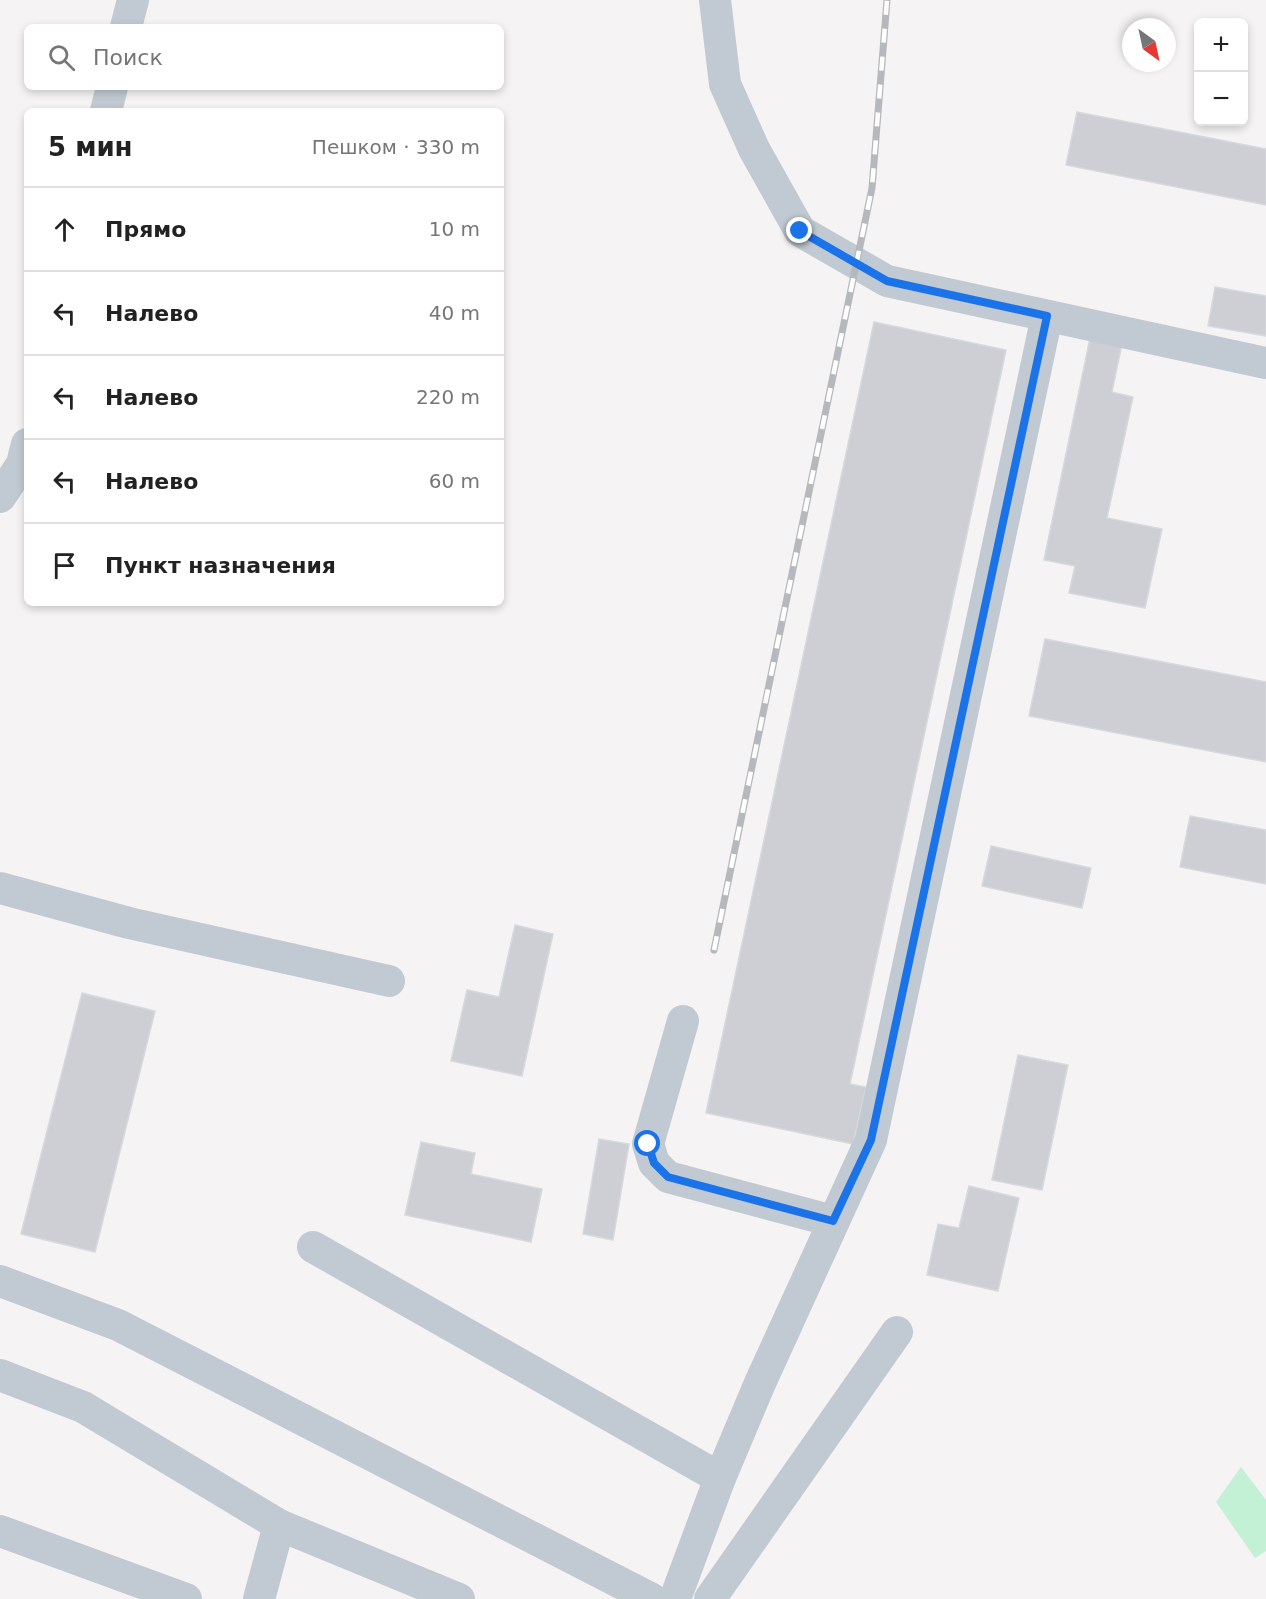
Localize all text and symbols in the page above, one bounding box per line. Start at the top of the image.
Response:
north arrow [1122,18,1176,72]
map controls [1194,18,1248,126]
button: + [1194,18,1248,72]
search box [24,24,504,90]
icon: search [45,41,78,74]
text: Поиск [93,45,163,70]
button: − [1194,72,1248,126]
text: 5 мин [48,132,133,162]
text: Пешком · 330 m [312,135,480,159]
icon: ahead [48,213,81,246]
text: Прямо [105,217,186,242]
text: 10 m [429,217,480,241]
route end [786,217,812,243]
icon: left [48,297,81,330]
text: Налево [105,301,198,326]
text: 40 m [429,301,480,325]
icon: left [48,381,81,414]
text: Налево [105,385,198,410]
text: 220 m [416,385,480,409]
icon: left [48,465,81,498]
text: Налево [105,469,198,494]
text: 60 m [429,469,480,493]
icon: arrive [48,549,81,582]
text: Пункт назначения [105,553,336,578]
route start [634,1130,660,1156]

